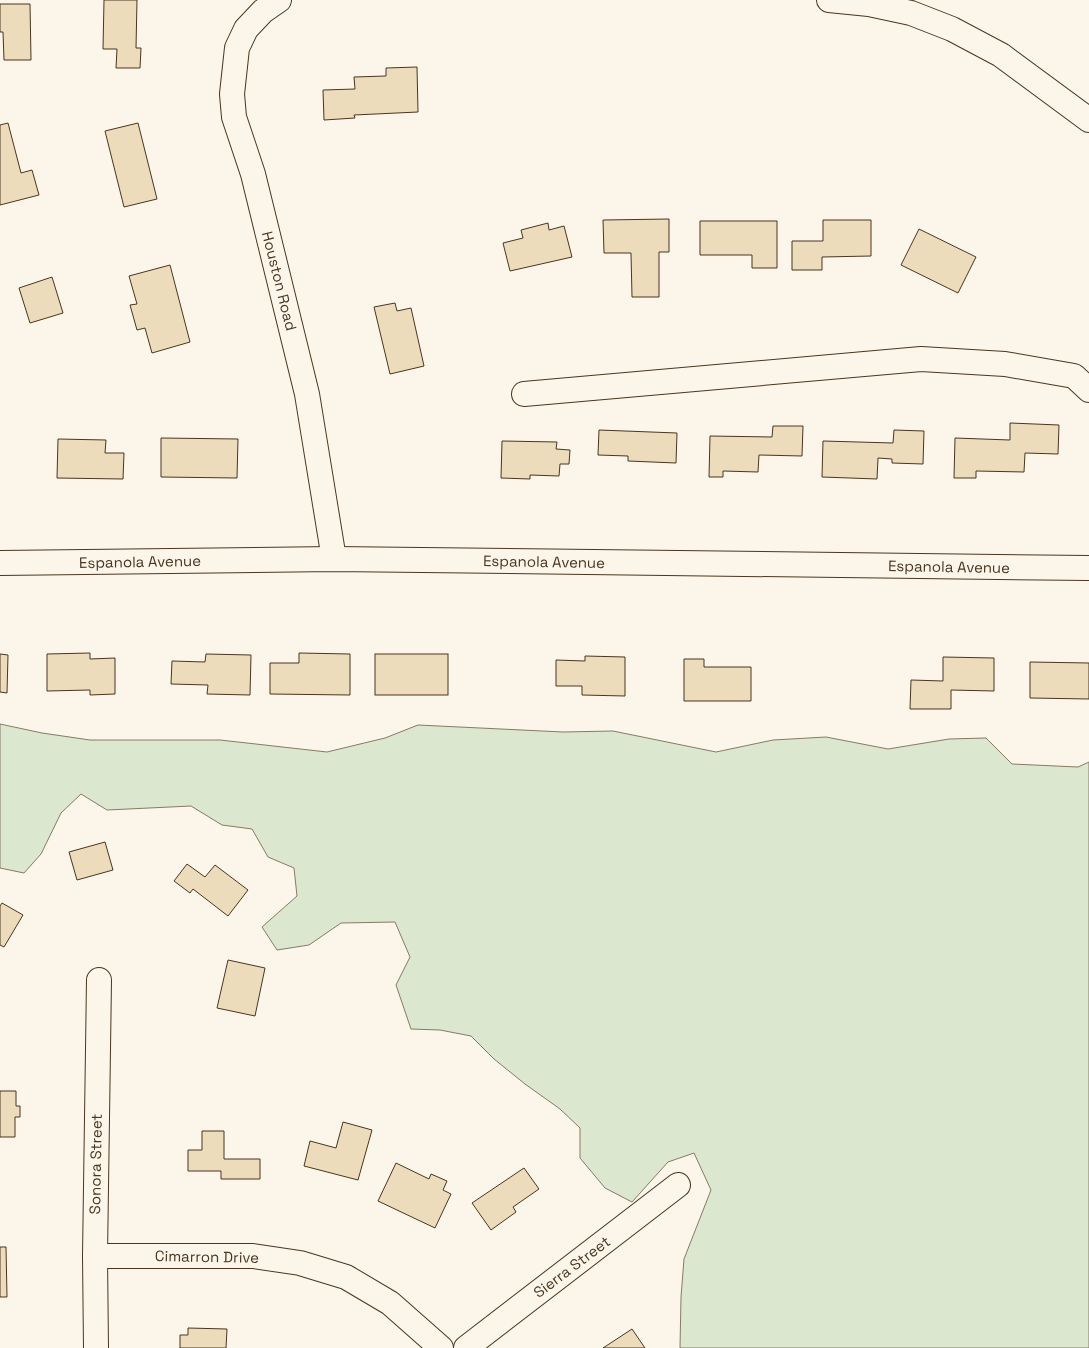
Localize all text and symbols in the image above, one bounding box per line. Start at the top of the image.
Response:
street label: Houston Road [258,229,301,333]
street label: Espanola Avenue [79,551,201,572]
street label: Espanola Avenue [483,551,605,572]
street label: Espanola Avenue [888,556,1010,577]
street label: Sonora Street [85,1113,106,1214]
street label: Sierra Street [530,1232,614,1302]
street label: Cimarron Drive [155,1246,259,1267]

